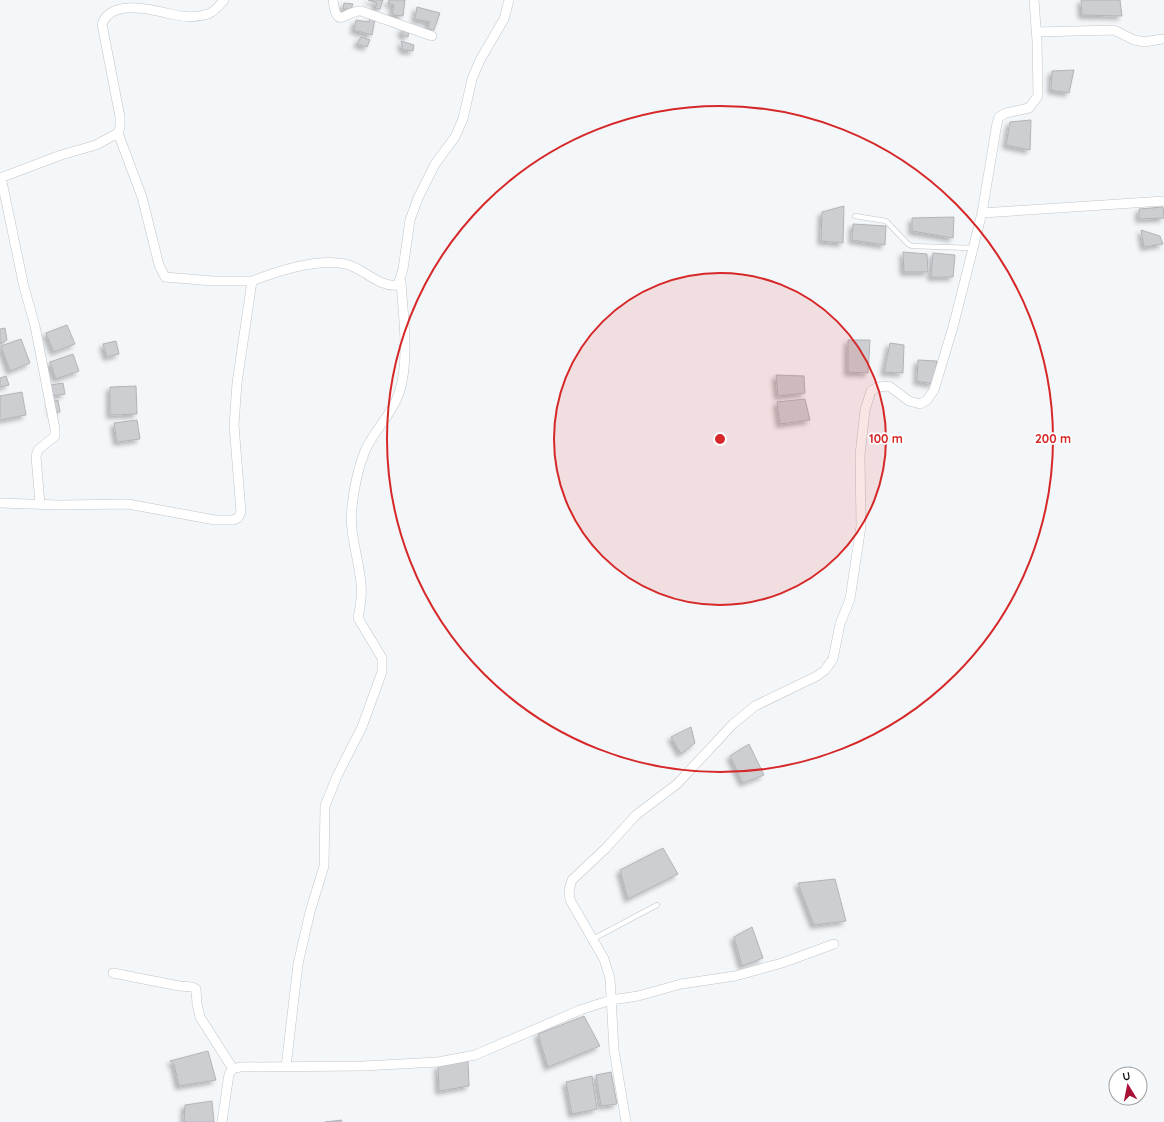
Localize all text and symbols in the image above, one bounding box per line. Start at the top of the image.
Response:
text: 100 m [869,431,903,446]
text: 200 m [1035,431,1071,446]
centre of rings [713,432,727,446]
north arrow [1108,1066,1148,1106]
text: U [1121,1069,1131,1084]

